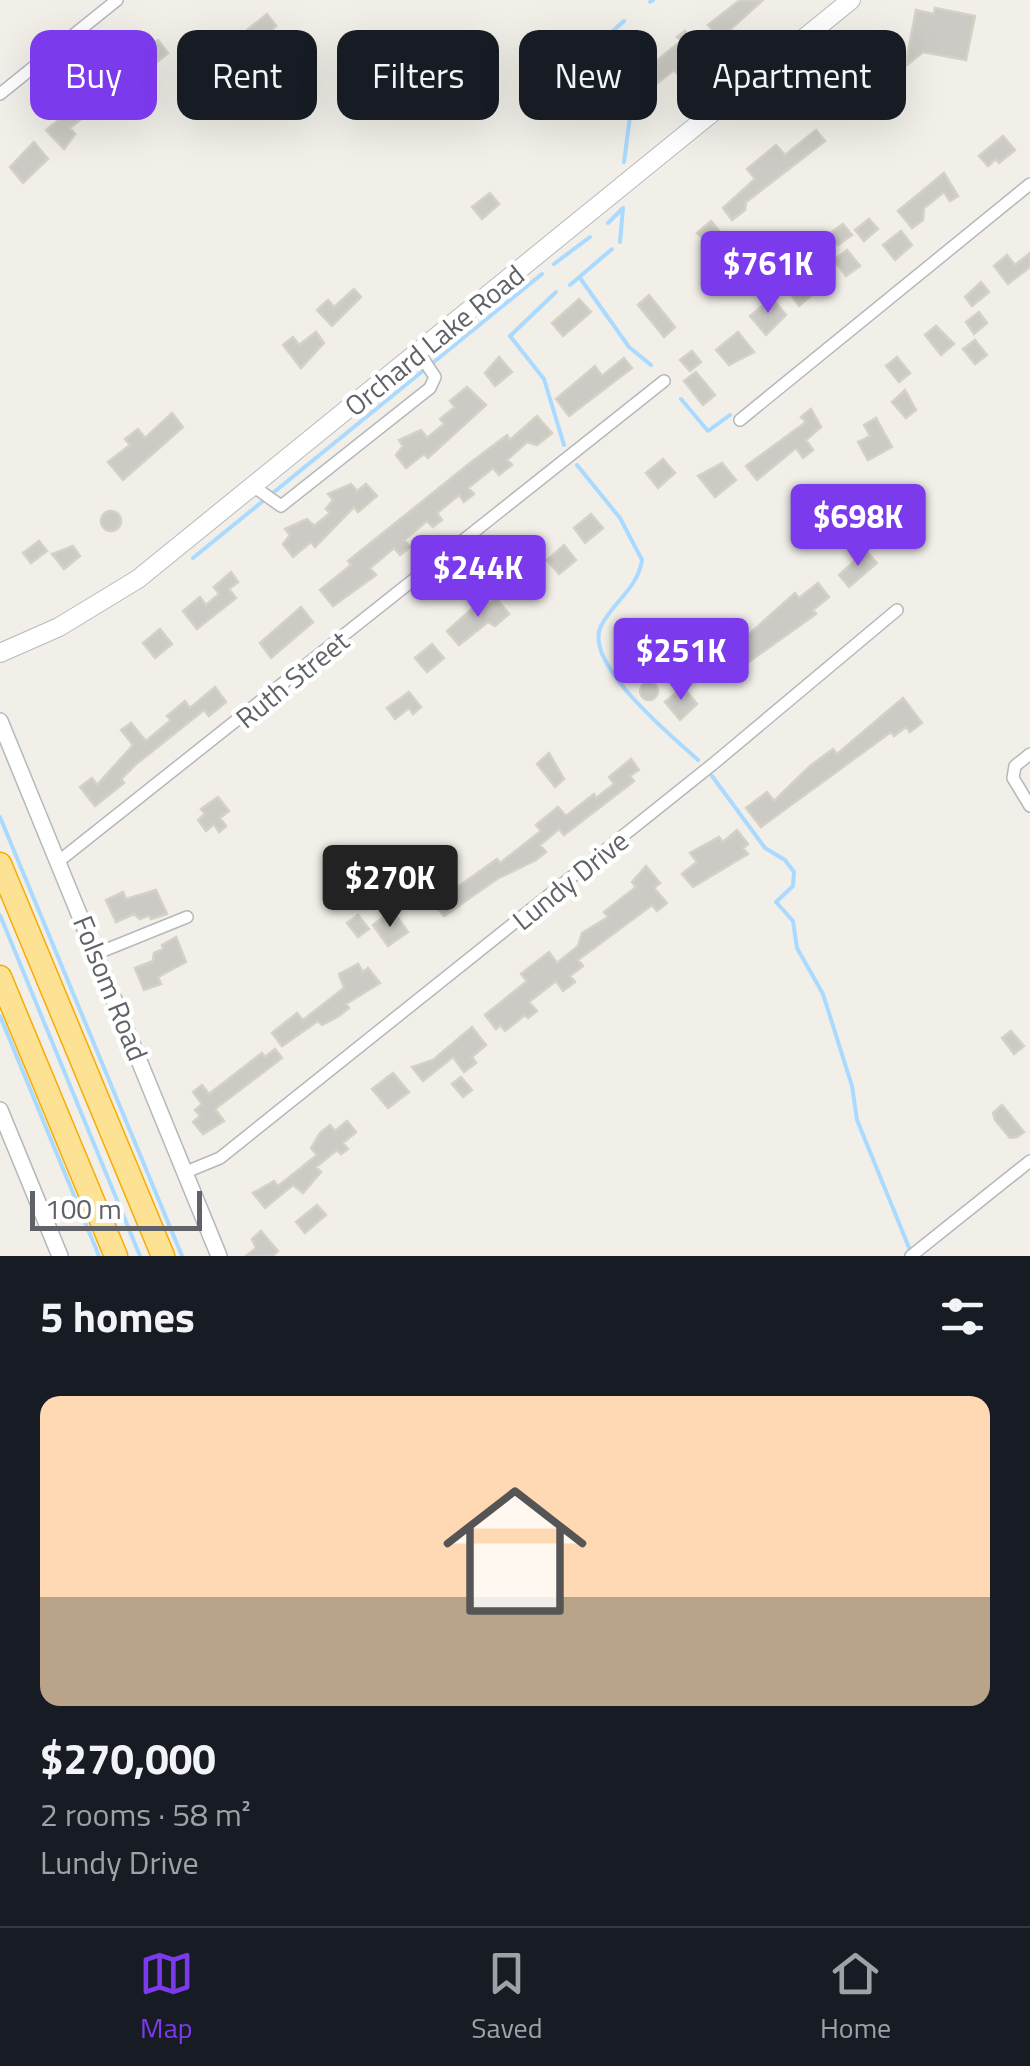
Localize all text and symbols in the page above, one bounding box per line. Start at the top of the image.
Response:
chip: Buy [30,30,157,120]
chip: Rent [177,30,317,120]
chip: Filters [337,30,499,120]
chip: New [519,30,657,120]
chip: Apartment [677,30,906,120]
pin: $761K [698,231,838,316]
text: $761K [723,239,813,287]
street label: Orchard Lake Road [335,254,533,426]
pin: $698K [788,484,928,569]
text: $698K [813,492,903,540]
pin: $244K [408,535,548,620]
text: $244K [433,543,523,591]
pin: $251K [611,618,751,703]
street label: Ruth Street [226,620,358,738]
text: $251K [636,626,726,674]
street label: Lundy Drive [502,820,638,940]
pin: $270K [320,845,460,930]
text: $270K [345,853,435,901]
street label: Folsom Road [62,909,160,1067]
scale bar [30,1186,202,1230]
text: 100 m [45,1187,122,1230]
text: 5 homes [40,1284,195,1348]
icon: filters [935,1289,990,1344]
icon: home [425,1461,605,1641]
text: $270,000 [40,1726,216,1790]
text: 2 rooms · 58 m² [40,1790,251,1838]
text: Lundy Drive [40,1838,199,1886]
tab: Map [139,1946,194,2049]
tab: Saved [471,1946,543,2049]
tab: Home [820,1946,891,2049]

